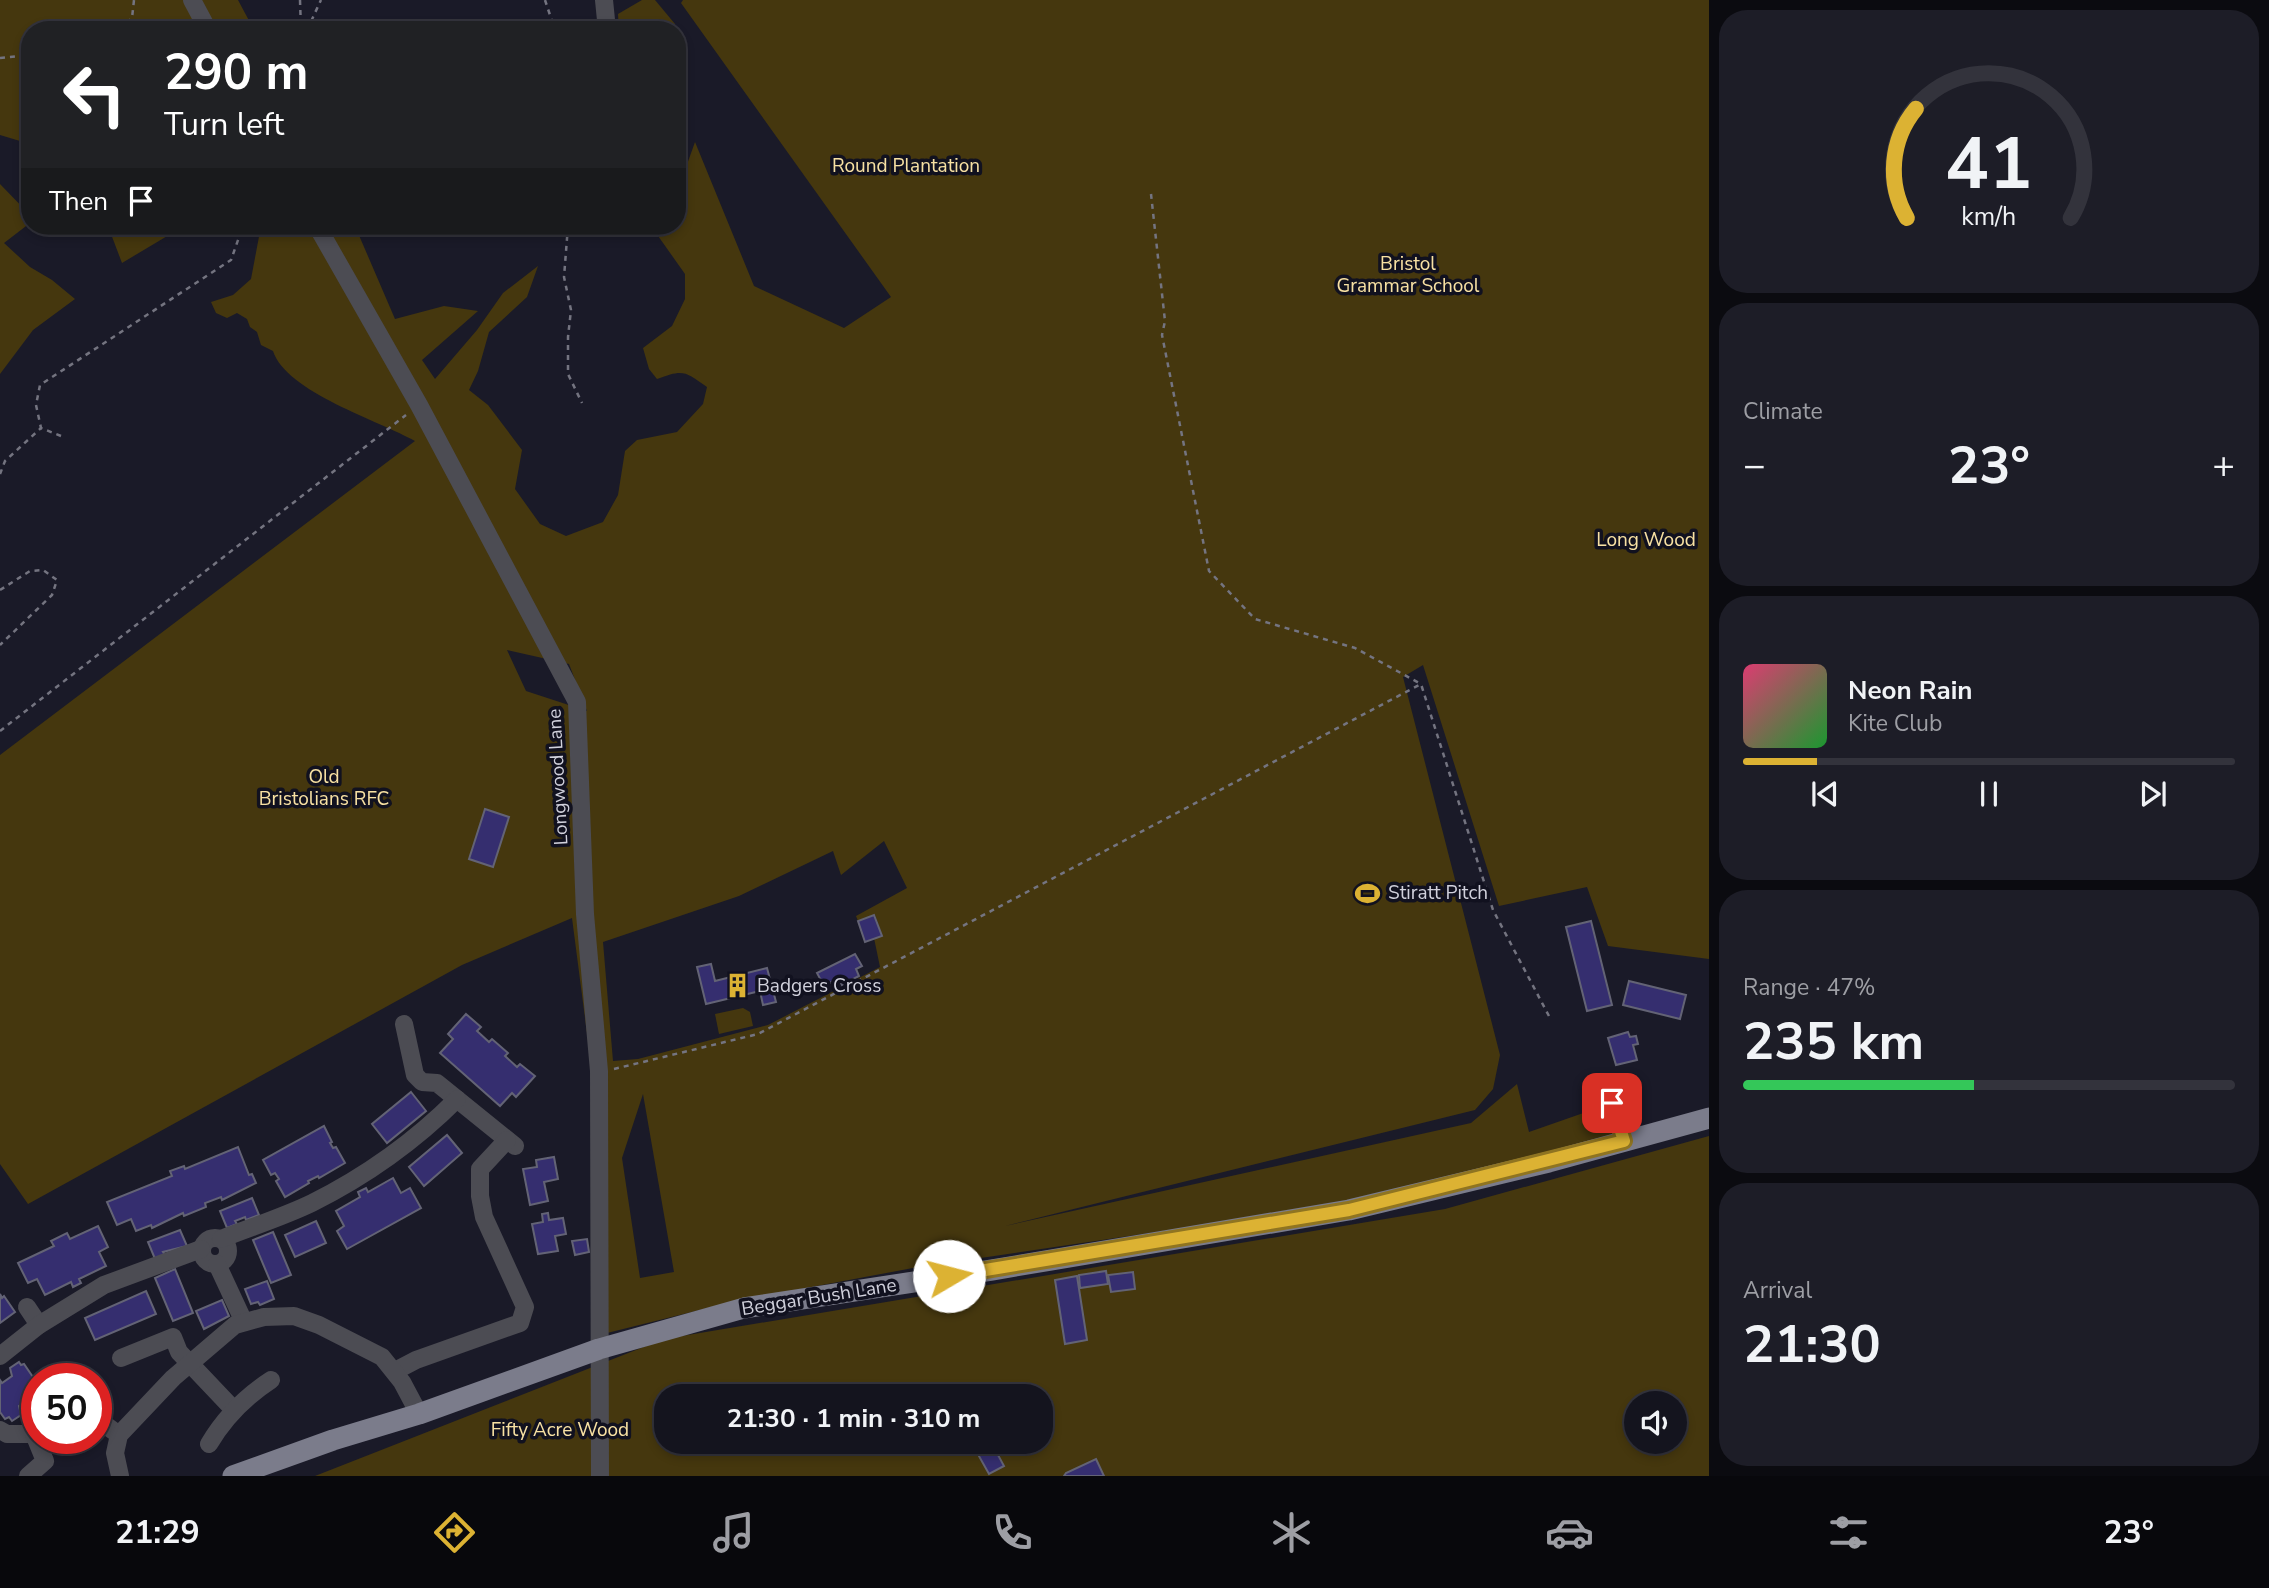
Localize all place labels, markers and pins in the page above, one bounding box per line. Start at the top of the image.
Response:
sports icon: Stiratt Pitch [1354,879,1382,907]
place label: Stiratt Pitch [1388,880,1488,906]
building icon: Badgers Cross [723,972,751,1000]
place label: Badgers Cross [757,973,881,999]
pin [1582,1073,1642,1133]

